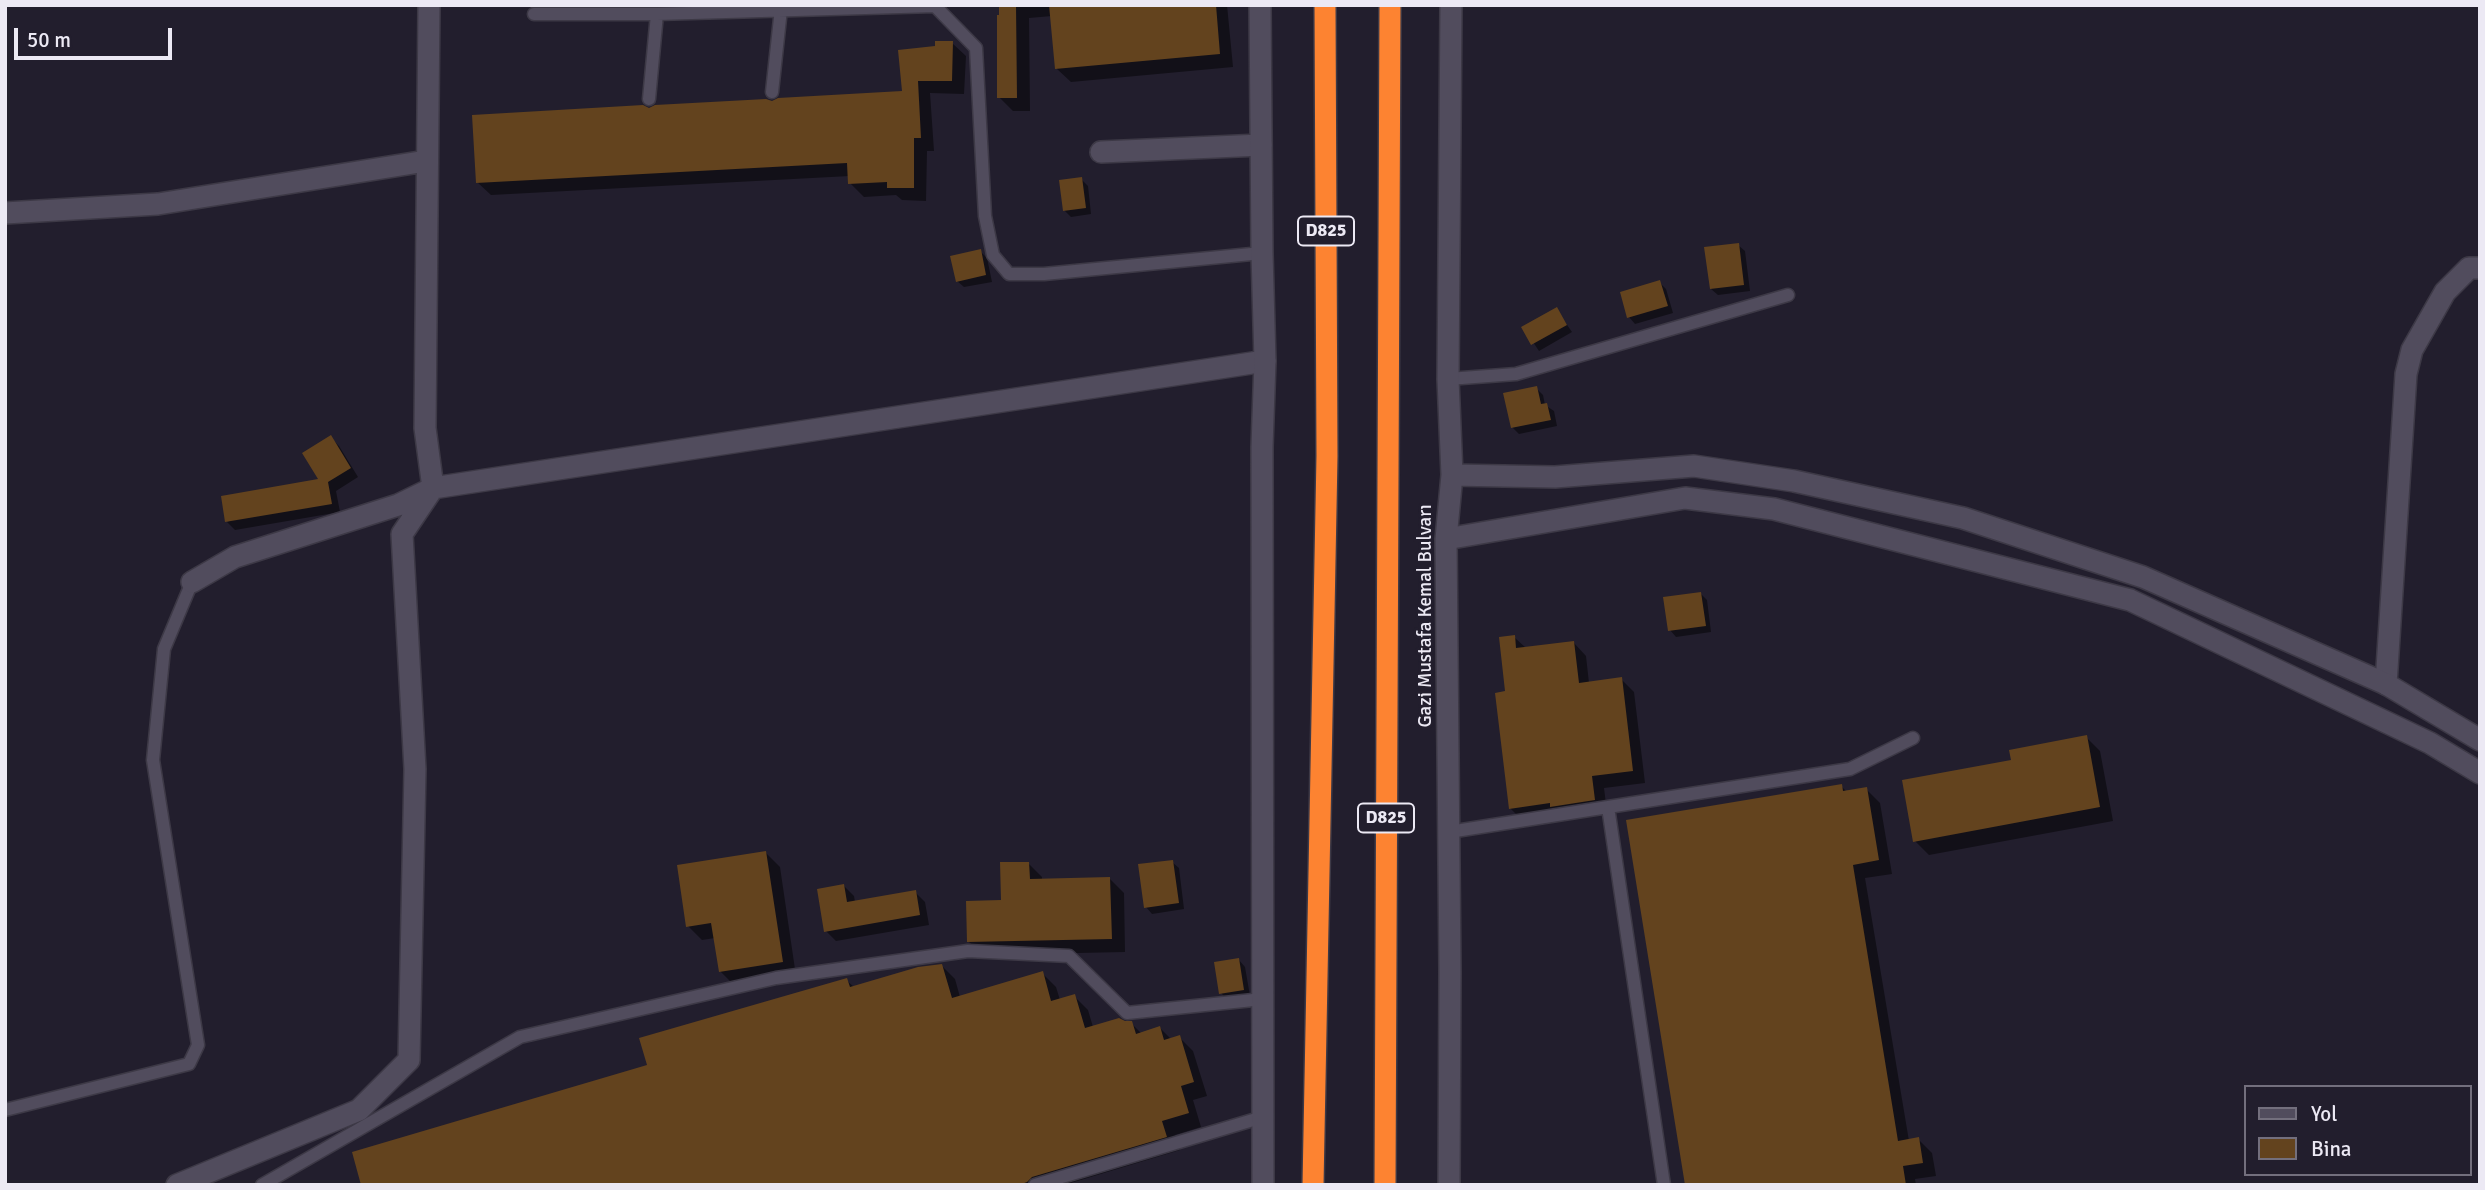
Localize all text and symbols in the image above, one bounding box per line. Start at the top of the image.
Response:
scale bar [18,14,175,58]
text: 50 m [27,27,71,53]
road number: D825 [1298,216,1354,246]
street label: Gazi Mustafa Kemal Bulvarı [1415,504,1437,728]
road number: D825 [1358,804,1414,832]
legend [2244,1085,2471,1176]
text: Yol [2311,1101,2337,1127]
text: Bina [2311,1136,2352,1162]

